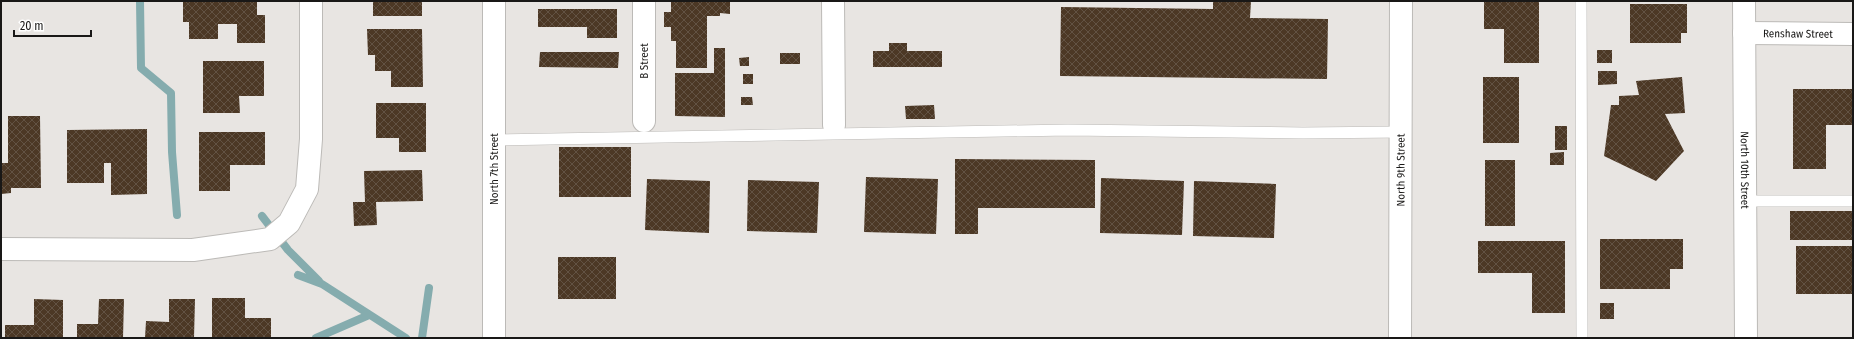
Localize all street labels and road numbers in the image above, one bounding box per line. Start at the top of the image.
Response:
street label: Renshaw Street [1763,27,1833,41]
street label: B Street [638,43,651,79]
street label: North 10th Street [1738,131,1751,209]
street label: North 7th Street [488,133,501,205]
street label: North 9th Street [1394,133,1408,206]

